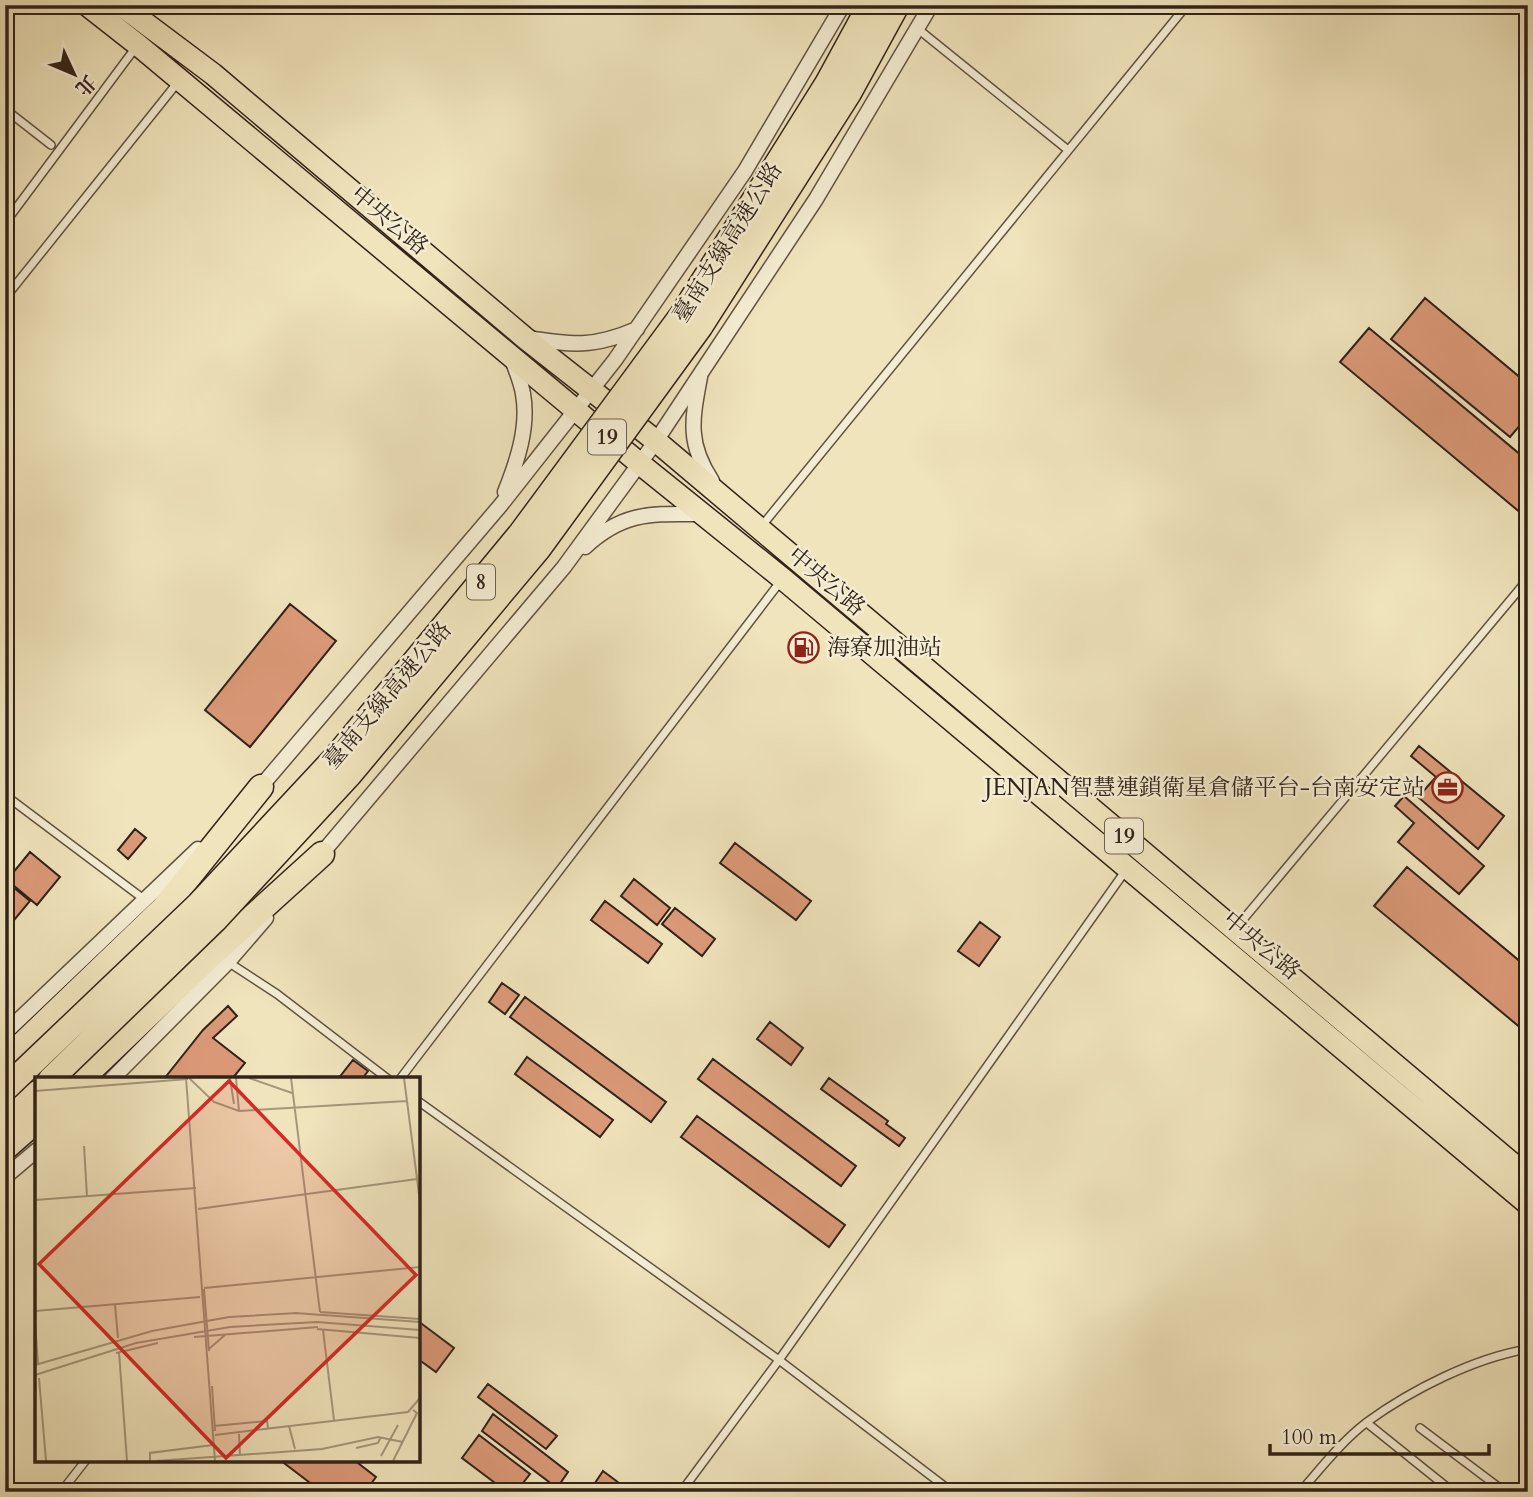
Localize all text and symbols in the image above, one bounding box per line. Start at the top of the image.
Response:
north arrow [38,38,108,108]
text: 北 [70,69,101,101]
street label: 臺南支線高速公路 [666,156,789,328]
street label: 中央公路 [344,179,435,262]
road number: 19 [588,420,626,454]
street label: 中央公路 [781,540,872,623]
road number: 8 [467,564,495,600]
street label: 臺南支線高速公路 [316,615,458,776]
fuel station icon: 海寮加油站 [787,630,821,664]
place label: 海寮加油站 [827,632,942,663]
office icon: JENJAN智慧連鎖衛星倉儲平台-台南安定站 [1431,770,1465,804]
place label: JENJAN智慧連鎖衛星倉儲平台-台南安定站 [981,772,1425,803]
road number: 19 [1105,818,1143,854]
street label: 中央公路 [1216,904,1307,987]
inset map [35,1077,420,1462]
scale bar [1270,1413,1489,1457]
text: 100 m [1281,1423,1337,1452]

